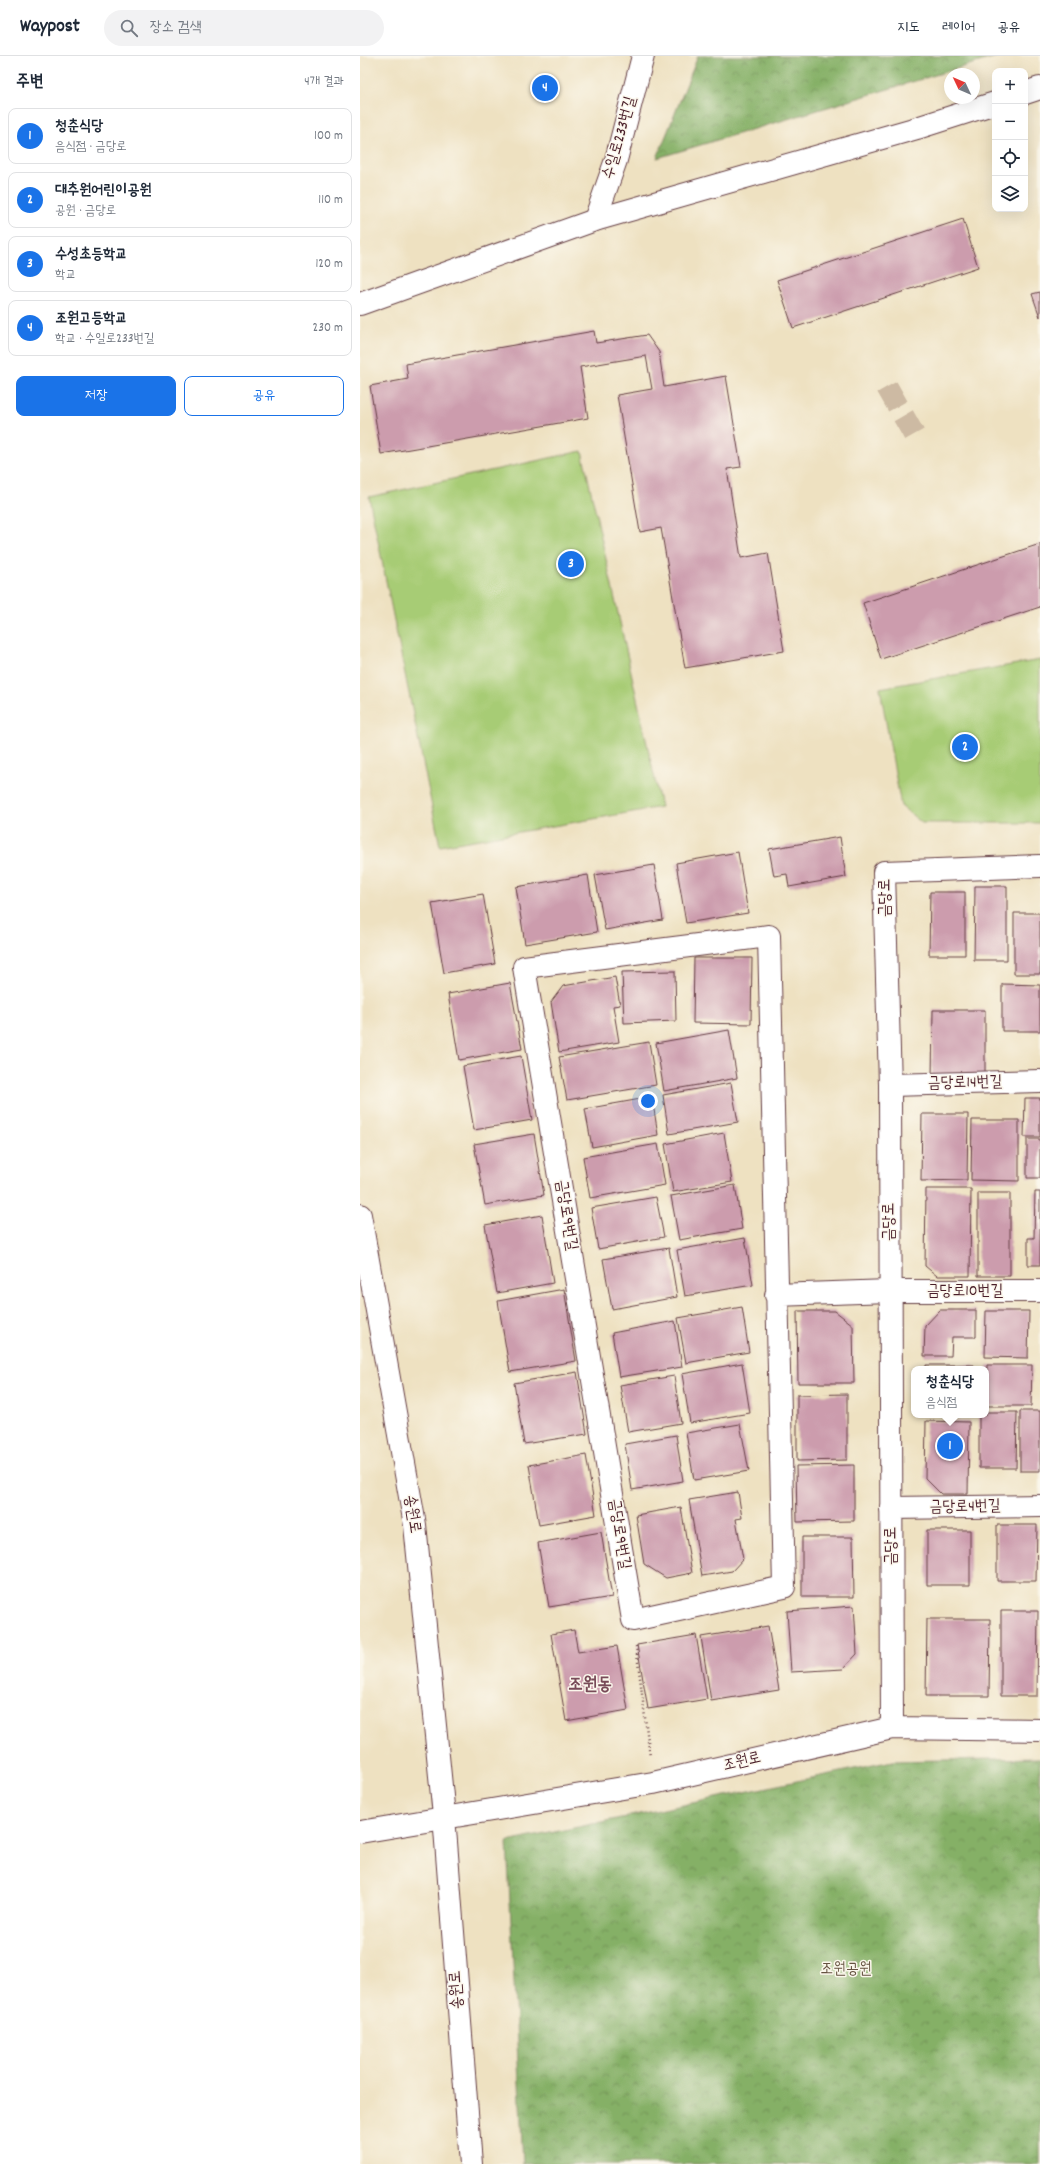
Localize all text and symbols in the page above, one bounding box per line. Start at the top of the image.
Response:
search box [104,10,384,46]
text: Waypost [20,14,80,41]
icon: search [118,17,140,39]
text: 장소 검색 [150,17,201,39]
text: 지도 [897,18,920,38]
text: 레이어 [942,18,975,38]
text: 공유 [997,18,1020,38]
north arrow [944,68,980,104]
map controls [992,68,1028,212]
button: + [992,68,1028,104]
text: 주변 [16,71,43,95]
text: 4개 결과 [304,73,344,92]
pin: 4 [532,73,558,103]
street label: 수일로233번길 [597,94,643,182]
button: − [992,104,1028,140]
text: 청춘식당 [55,116,103,138]
text: 1 [29,127,31,146]
text: 100 m [314,127,343,146]
text: 음식점 · 금당로 [55,138,127,157]
button: locate [992,140,1028,176]
button: layers [992,176,1028,212]
text: 대추원어린이공원 [55,180,152,202]
text: 2 [27,191,33,210]
text: 110 m [318,191,343,210]
text: 공원 · 금당로 [55,202,116,221]
text: 수성초등학교 [55,244,127,266]
text: 3 [27,255,33,274]
text: 120 m [315,255,343,274]
text: 학교 [55,266,76,285]
text: 조원고등학교 [55,308,127,330]
text: 4 [27,319,33,338]
text: 230 m [313,319,343,338]
text: 학교 · 수일로233번길 [55,330,154,349]
button: 저장 [16,376,176,416]
button: 공유 [184,376,344,416]
pin: 3 [558,549,584,579]
pin: 2 [952,732,978,762]
street label: 금당로 [874,879,897,917]
street label: 금당로14번길 [928,1071,1003,1095]
your location [638,1091,658,1111]
street label: 금당로9번길 [549,1178,583,1252]
street label: 금당로 [878,1203,901,1241]
street label: 금당로10번길 [927,1280,1003,1303]
popup [911,1366,989,1418]
text: 청춘식당 [926,1372,974,1394]
text: 음식점 [926,1394,957,1413]
pin: 1 [937,1431,963,1461]
street label: 송원로 [398,1493,426,1535]
street label: 금당로4번길 [929,1495,1001,1519]
street label: 금당로9번길 [602,1497,636,1571]
street label: 금당로 [880,1527,903,1565]
district label: 조원동 [568,1673,612,1698]
street label: 조원로 [721,1746,763,1778]
park label: 조원공원 [820,1958,872,1981]
street label: 송원로 [444,1970,470,2010]

